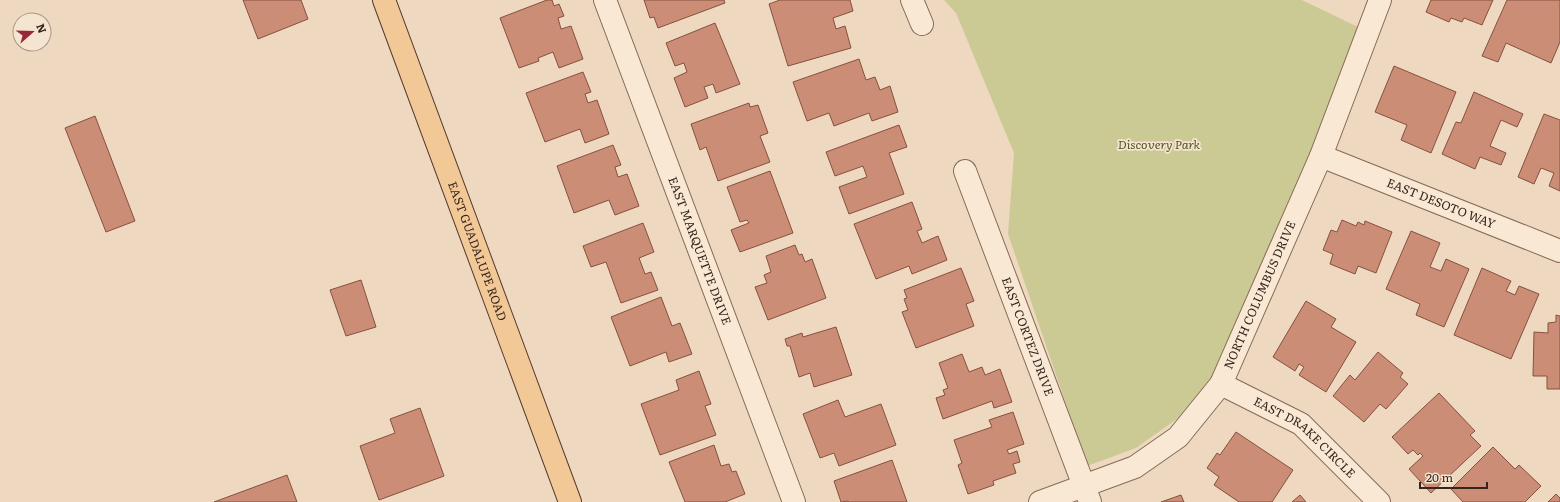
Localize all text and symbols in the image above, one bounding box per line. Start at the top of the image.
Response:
north arrow [12,12,52,52]
text: N [33,21,51,35]
park label: Discovery Park [1118,135,1201,153]
street label: EAST DESOTO WAY [1384,173,1499,233]
street label: EAST MARQUETTE DRIVE [664,174,737,327]
street label: EAST GUADALUPE ROAD [444,179,512,323]
street label: NORTH COLUMBUS DRIVE [1219,217,1300,372]
street label: EAST CORTEZ DRIVE [998,274,1059,399]
street label: EAST DRAKE CIRCLE [1251,392,1360,482]
scale bar [1420,464,1487,490]
text: 20 m [1426,468,1453,486]

